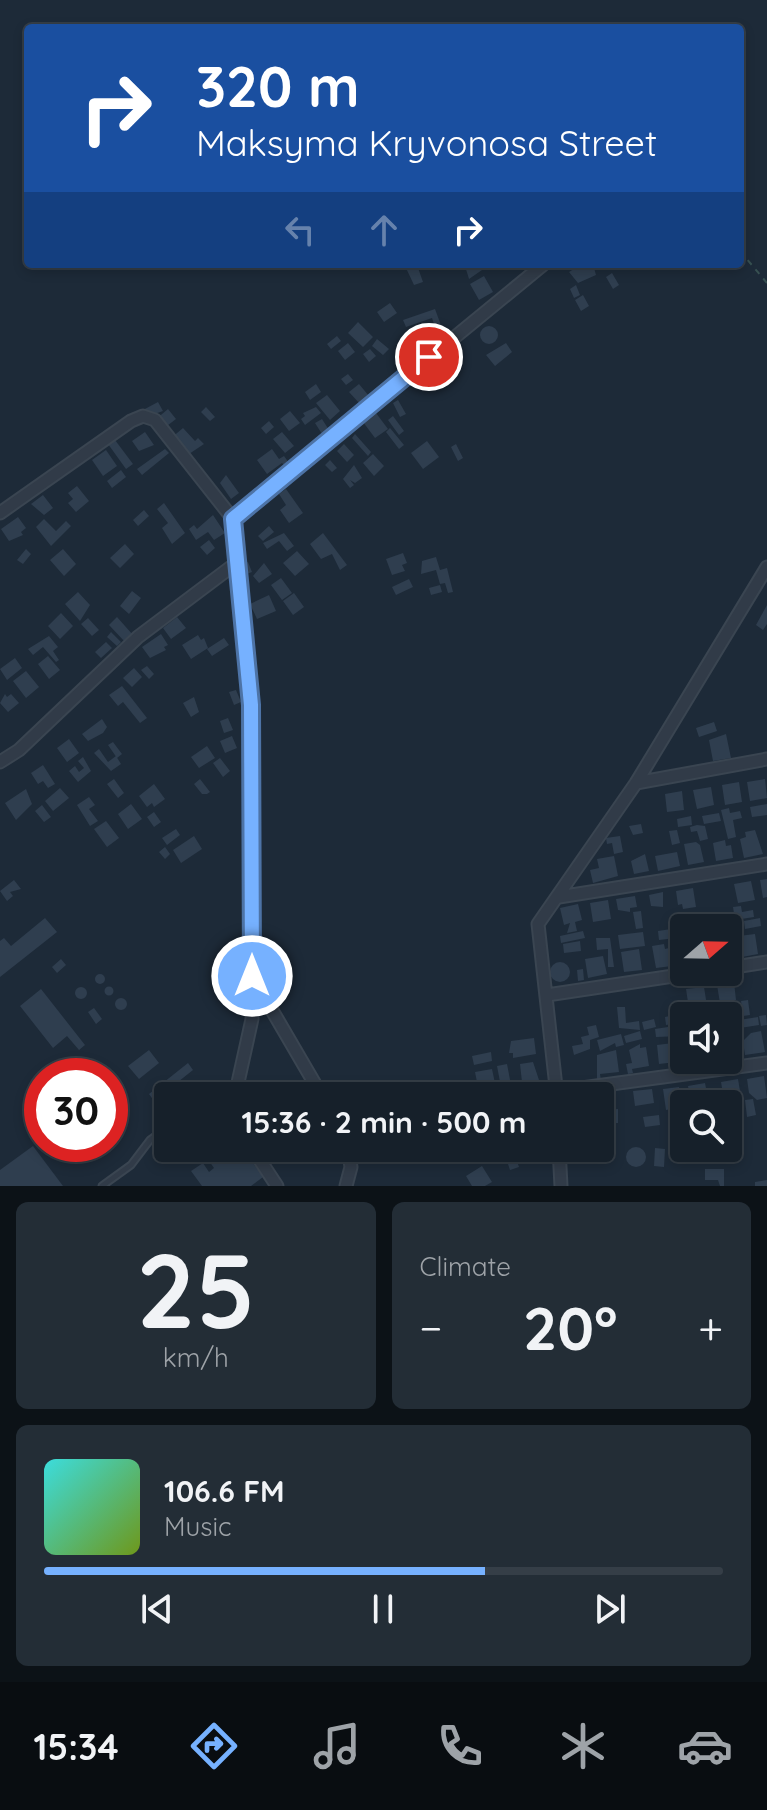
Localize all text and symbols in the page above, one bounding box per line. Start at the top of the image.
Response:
text: 320 m [196,51,360,121]
icon: right [64,56,168,160]
text: Maksyma Kryvonosa Street [196,120,657,165]
icon: left [278,208,322,252]
icon: ahead [362,208,406,252]
icon: right [446,208,490,252]
pin [395,323,463,391]
icon: arrive [407,335,451,379]
north arrow [670,914,742,986]
map controls [670,914,742,1162]
position arrow [210,934,294,1018]
button: sound [670,1002,742,1074]
speed limit sign: 30 [24,1058,128,1162]
button: search [670,1090,742,1162]
text: 15:36 · 2 min · 500 m [241,1103,527,1141]
text: 25 [136,1224,255,1354]
text: Climate [420,1250,511,1283]
text: 20° [523,1290,618,1365]
text: − [420,1300,442,1355]
text: + [698,1300,723,1355]
text: km/h [163,1341,229,1374]
text: 106.6 FM [164,1472,285,1510]
text: Music [164,1510,232,1543]
icon: previous [135,1587,179,1631]
icon: pause [361,1587,405,1631]
icon: next [588,1587,632,1631]
icon: directions [186,1718,242,1774]
icon: music [309,1718,365,1774]
icon: phone [432,1718,488,1774]
icon: climate [555,1718,611,1774]
icon: car [677,1718,733,1774]
text: 15:34 [33,1724,119,1769]

